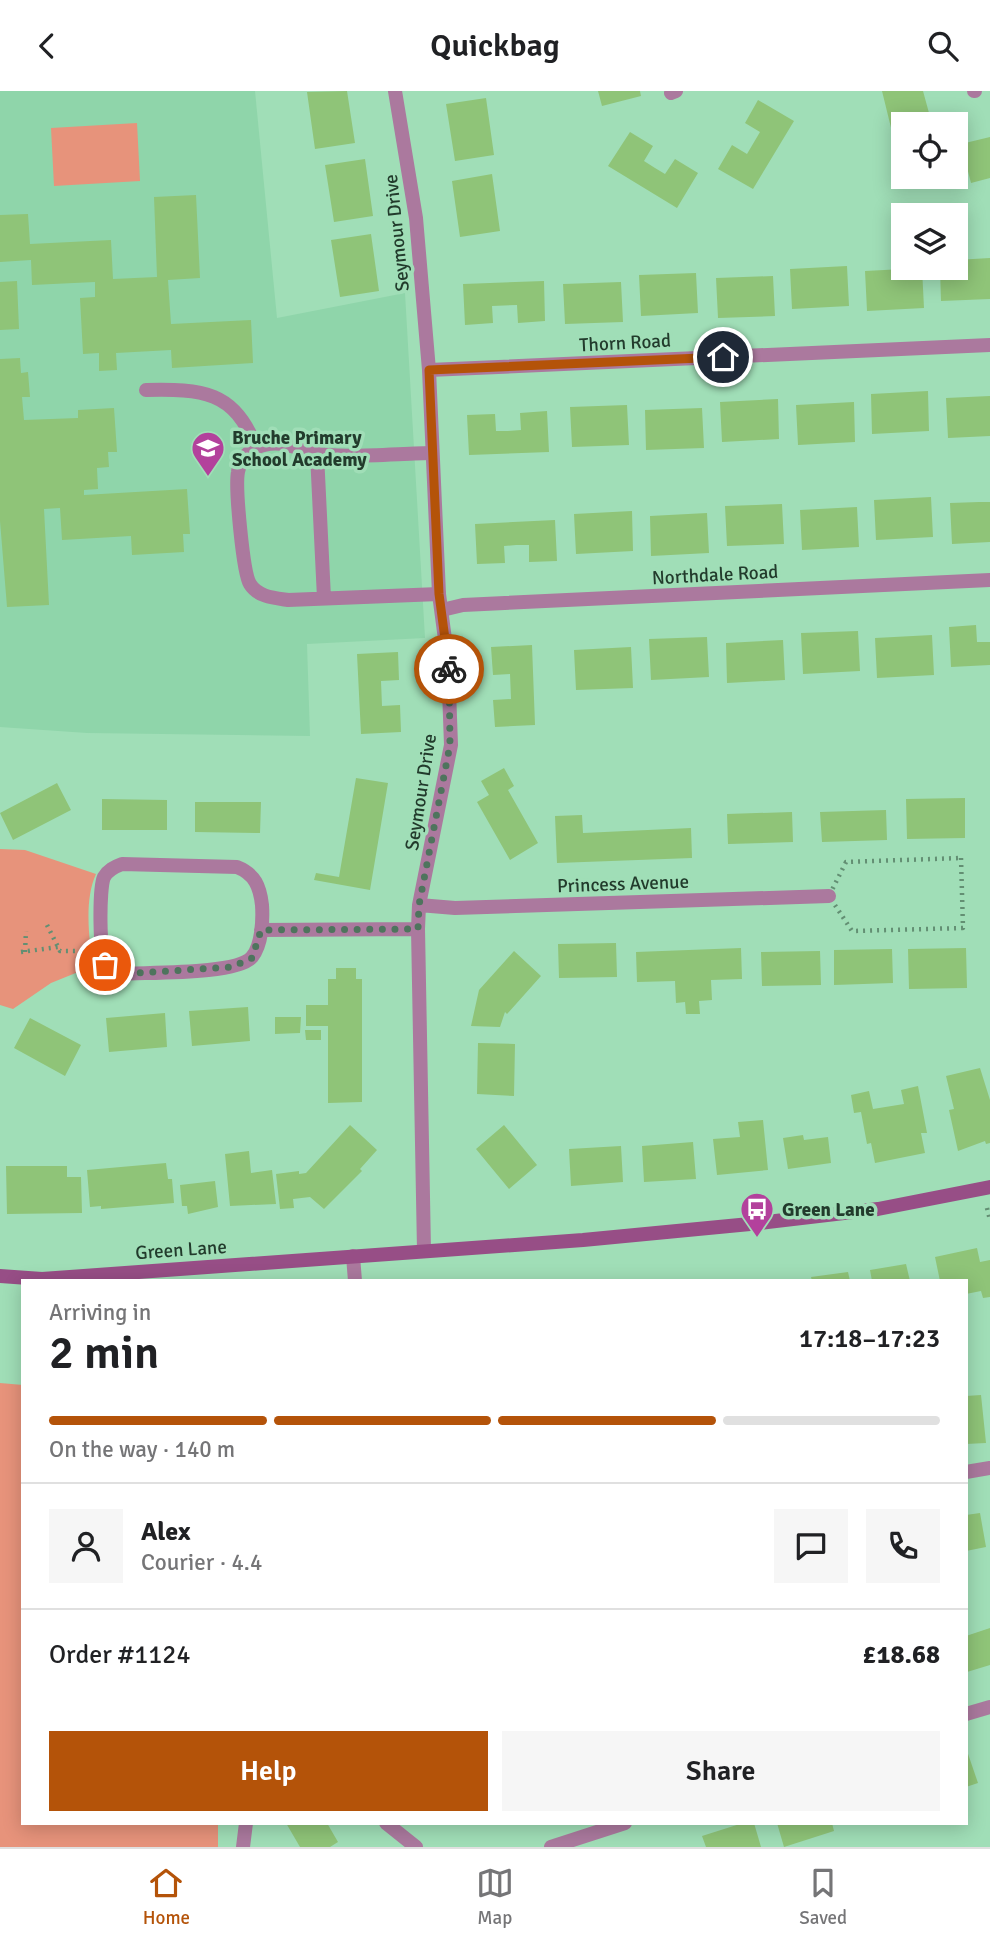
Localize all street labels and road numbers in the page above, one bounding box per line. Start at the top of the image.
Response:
street label: Seymour Drive [379,173,415,293]
street label: Thorn Road [579,329,672,357]
street label: Northdale Road [651,560,779,590]
street label: Seymour Drive [400,732,442,852]
street label: Princess Avenue [557,870,689,898]
street label: Green Lane [135,1235,228,1265]

